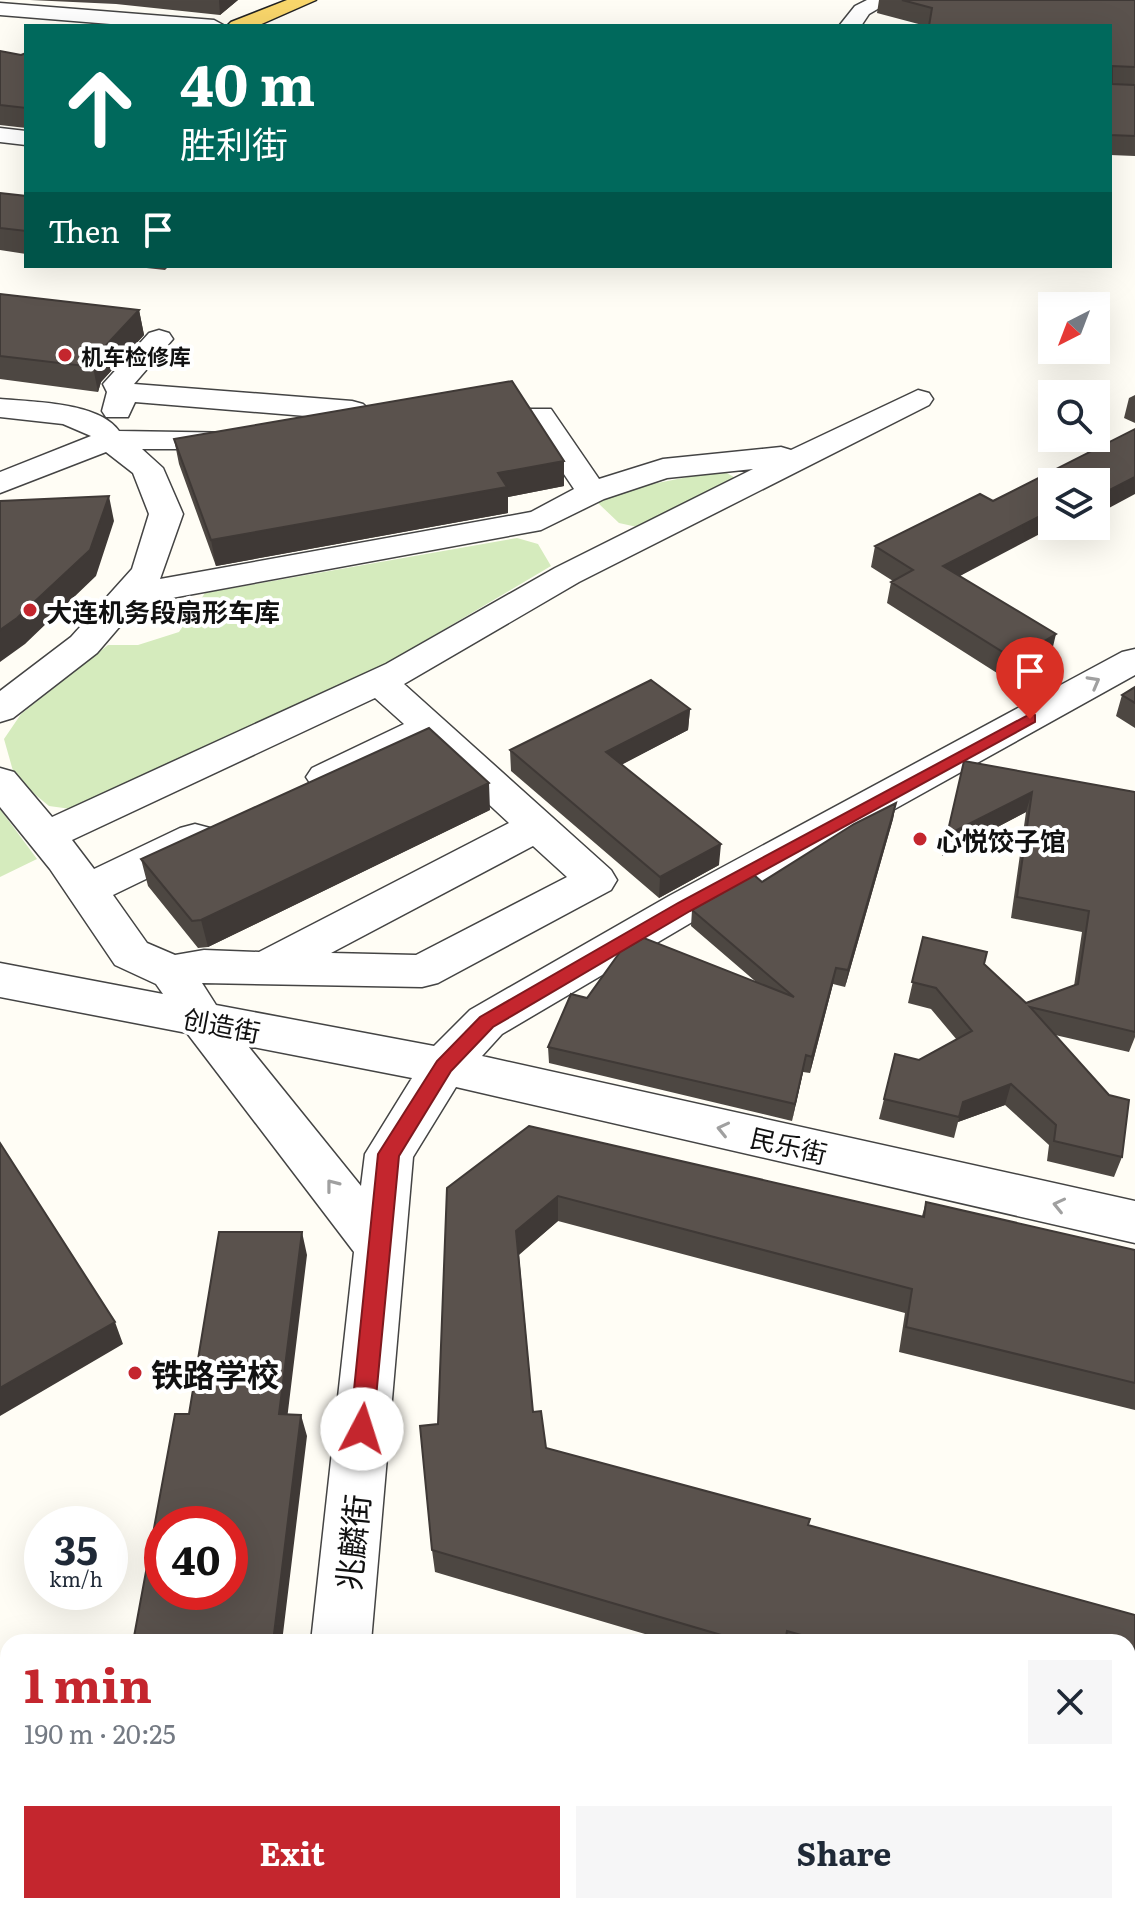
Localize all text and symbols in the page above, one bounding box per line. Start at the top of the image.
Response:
text: 40 m [180,40,315,123]
icon: ahead [48,56,152,160]
text: 胜利街 [180,116,288,169]
text: Then [48,208,120,252]
icon: arrive [136,208,180,252]
north arrow [1038,292,1110,364]
map controls [1038,292,1110,540]
place label: 机车检修库 [81,339,191,372]
marker: 机车检修库 [56,346,74,364]
button: search [1038,380,1110,452]
button: layers [1038,468,1110,540]
place label: 大连机务段扇形车库 [46,591,280,630]
marker: 大连机务段扇形车库 [21,601,39,619]
pin [996,637,1064,719]
icon: arrive [1008,649,1052,693]
one-way arrow [1086,677,1101,692]
place label: 心悦饺子馆 [936,820,1066,859]
marker: 心悦饺子馆 [911,830,929,848]
street label: 创造街 [180,997,264,1051]
street label: 民乐街 [747,1116,831,1172]
one-way arrow [717,1121,731,1138]
one-way arrow [327,1179,341,1194]
one-way arrow [1053,1197,1066,1214]
place label: 铁路学校 [151,1349,279,1397]
marker: 铁路学校 [126,1364,144,1382]
position arrow [320,1387,404,1471]
street label: 兆麟街 [322,1492,380,1592]
speed limit sign: 40 [144,1506,248,1610]
text: 35 [54,1518,98,1577]
text: km/h [49,1563,103,1593]
text: 1 min [24,1647,152,1718]
button: close [1028,1660,1112,1744]
text: 190 m · 20:25 [24,1713,176,1752]
button: Exit [24,1806,560,1898]
button: Share [576,1806,1112,1898]

